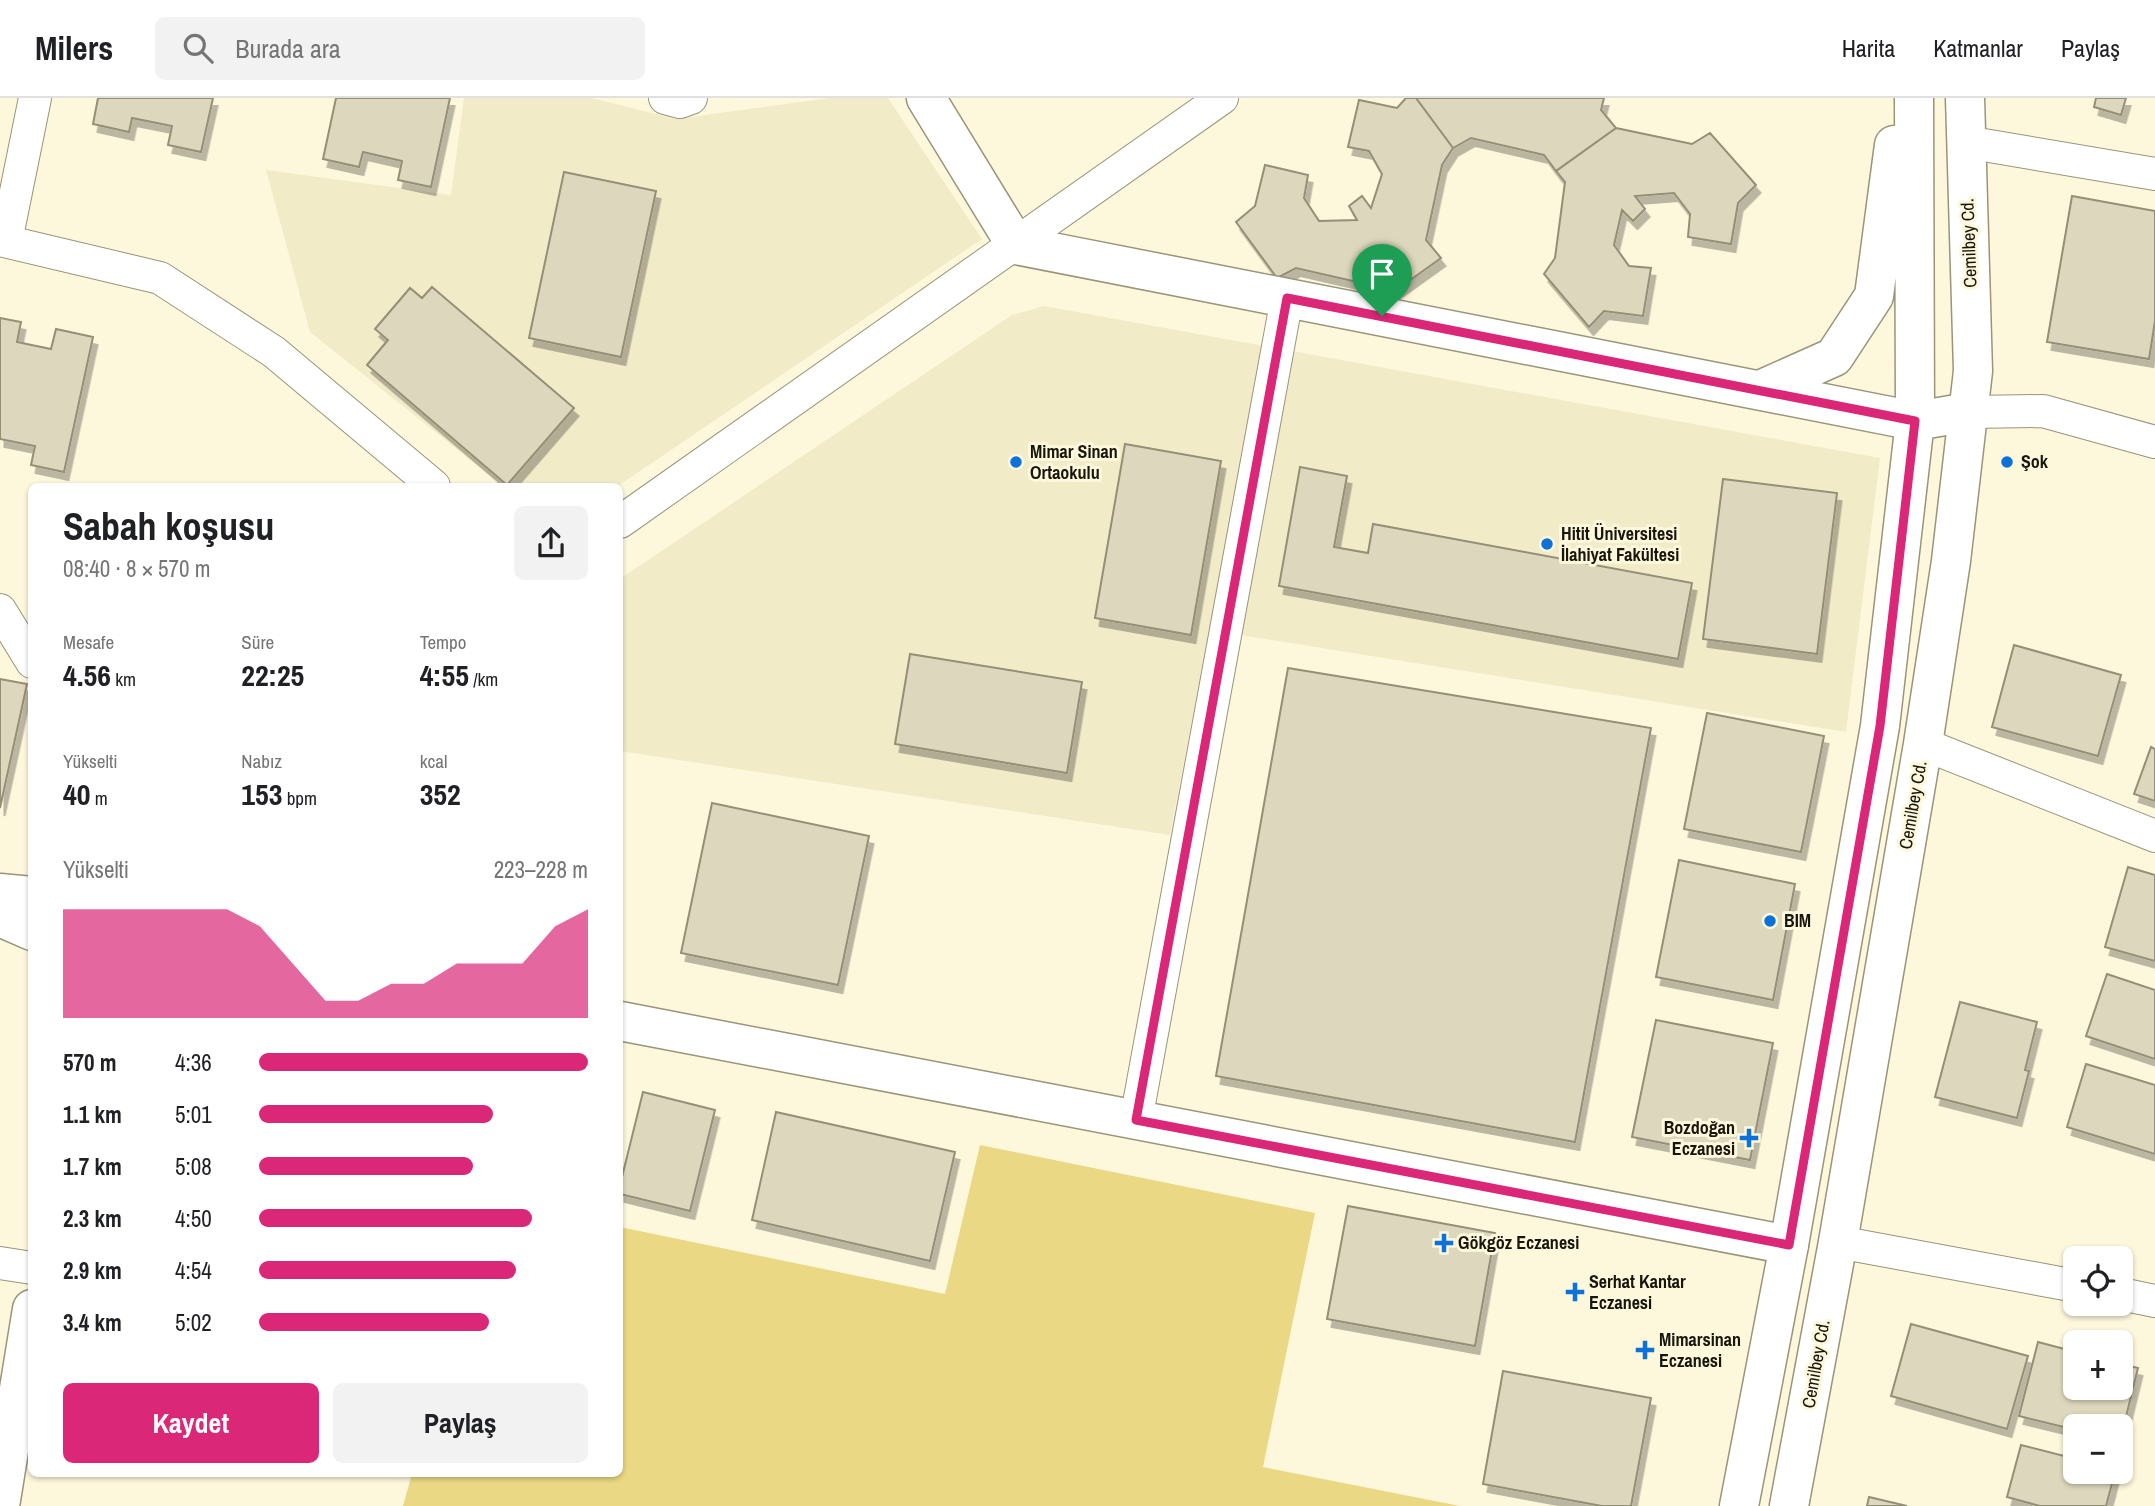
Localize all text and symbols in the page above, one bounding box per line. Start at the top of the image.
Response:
search box [155,17,645,80]
text: Milers [35,26,113,70]
icon: search [179,29,217,67]
text: Burada ara [235,31,341,66]
text: Harita [1842,32,1895,64]
text: Katmanlar [1933,32,2023,64]
text: Paylaş [2061,32,2120,64]
street label: Cemilbey Cd. [1954,198,1983,288]
pin [1352,244,1412,316]
icon: arrive [1363,255,1401,293]
place label: Mimar Sinan Ortaokulu [1030,439,1118,485]
place label: Şok [2021,449,2049,474]
marker: Mimar Sinan Ortaokulu [1008,454,1024,470]
marker: Şok [1999,454,2015,470]
text: Sabah koşusu [63,501,274,552]
button: share [514,506,588,580]
place label: Hitit Üniversitesi İlahiyat Fakültesi [1561,521,1679,567]
marker: Hitit Üniversitesi İlahiyat Fakültesi [1539,536,1555,552]
text: 08:40 · 8 × 570 m [63,553,210,584]
text: Mesafe [63,629,114,655]
text: Süre [241,629,274,655]
text: Tempo [420,629,466,655]
text: 4.56 [63,655,111,695]
text: 22:25 [241,655,304,695]
text: 4:55 [420,655,469,695]
text: km [111,666,136,692]
text: /km [469,666,498,692]
text: Yükselti [63,748,118,774]
text: Nabız [241,748,282,774]
text: kcal [420,748,447,774]
street label: Cemilbey Cd. [1892,759,1933,851]
text: 40 [63,774,90,814]
text: 153 [241,774,282,814]
text: 352 [420,774,461,814]
text: m [90,785,108,811]
text: bpm [282,785,317,811]
text: Yükselti [63,854,129,885]
text: 223–228 m [494,854,588,885]
place label: BIM [1784,908,1811,933]
marker: BIM [1762,913,1778,929]
text: 570 m [63,1047,116,1078]
text: 4:36 [175,1047,212,1078]
text: 1.1 km [63,1099,122,1130]
text: 5:01 [175,1099,212,1130]
place label: Bozdoğan Eczanesi [1664,1115,1735,1161]
marker: Bozdoğan Eczanesi [1741,1130,1757,1146]
text: 1.7 km [63,1151,122,1182]
text: 5:08 [175,1151,212,1182]
text: 2.3 km [63,1203,122,1234]
text: 4:50 [175,1203,212,1234]
place label: Gökgöz Eczanesi [1458,1230,1579,1255]
marker: Gökgöz Eczanesi [1436,1235,1452,1251]
map controls [2063,1246,2133,1484]
button: locate [2063,1246,2133,1316]
text: 2.9 km [63,1255,122,1286]
text: 4:54 [175,1255,212,1286]
place label: Serhat Kantar Eczanesi [1589,1269,1686,1315]
marker: Serhat Kantar Eczanesi [1567,1284,1583,1300]
text: 3.4 km [63,1307,122,1338]
text: 5:02 [175,1307,212,1338]
street label: Cemilbey Cd. [1795,1318,1836,1410]
place label: Mimarsinan Eczanesi [1659,1327,1741,1373]
button: + [2063,1330,2133,1400]
marker: Mimarsinan Eczanesi [1637,1342,1653,1358]
button: Kaydet [63,1383,319,1463]
button: Paylaş [333,1383,588,1463]
button: − [2063,1414,2133,1484]

